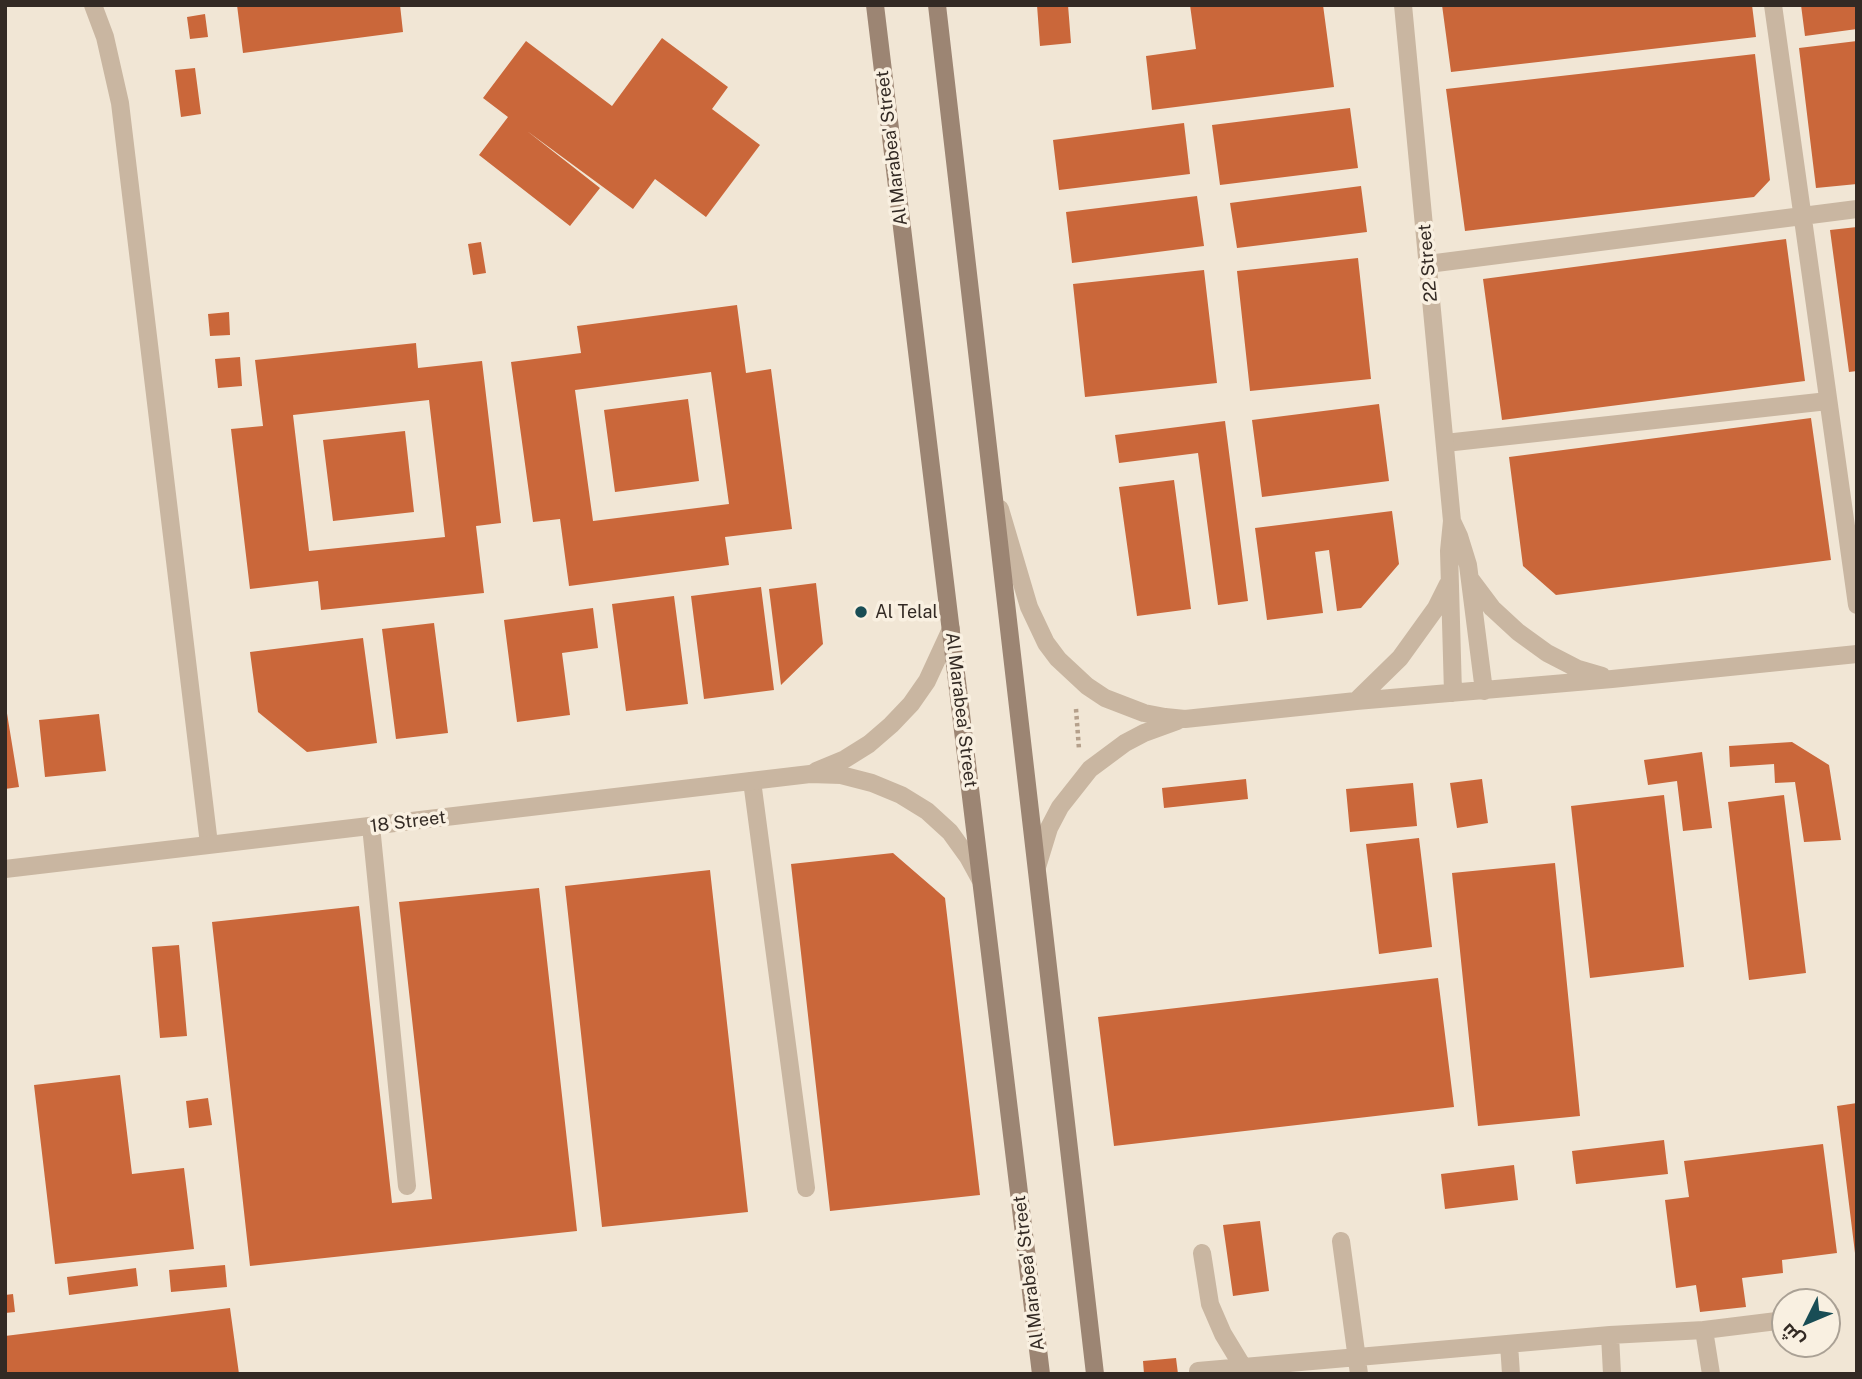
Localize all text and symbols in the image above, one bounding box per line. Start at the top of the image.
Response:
street label: Al Marabea' Street [872,69,912,227]
street label: 22 Street [1414,223,1442,303]
place label: Al Telal [875,601,938,623]
marker: Al Telal [853,604,869,620]
street label: Al Marabea' Street [941,631,981,789]
street label: 18 Street [369,807,447,837]
street label: Al Marabea' Street [1009,1194,1049,1352]
north arrow [1771,1288,1841,1358]
text: ش [1776,1320,1808,1352]

